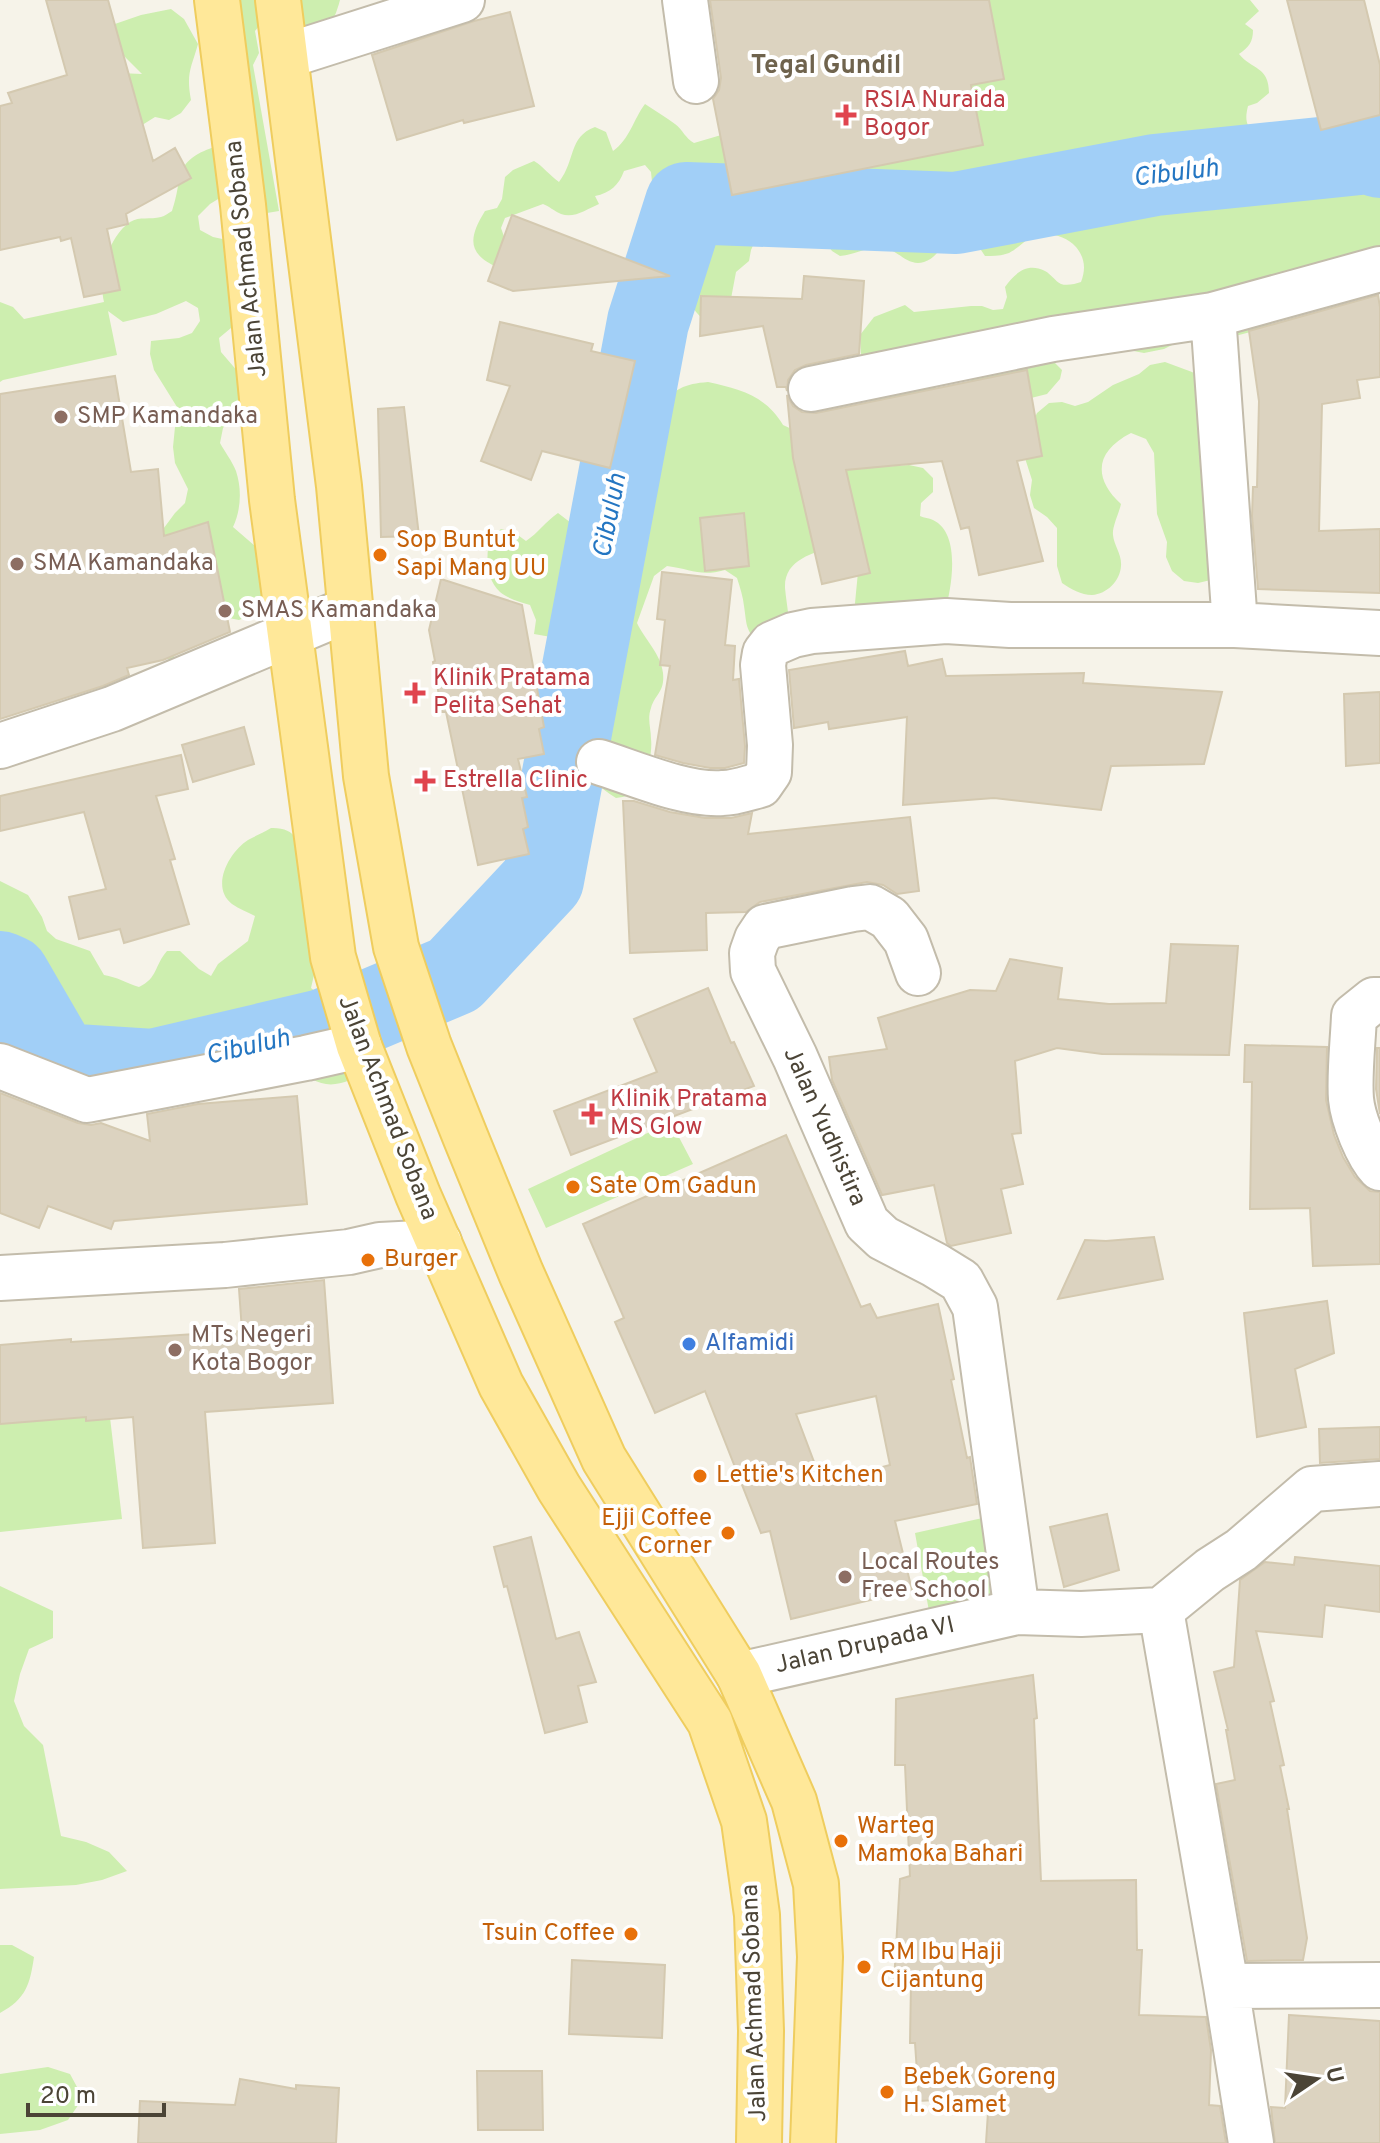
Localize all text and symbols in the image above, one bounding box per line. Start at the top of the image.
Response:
district label: Tegal Gundil [751,50,901,83]
place label: RSIA Nuraida Bogor [864,86,1006,144]
marker: RSIA Nuraida Bogor [835,104,857,126]
street label: Jalan Achmad Sobana [220,139,274,379]
water label: Cibuluh [1132,152,1220,196]
place label: SMP Kamandaka [77,402,258,432]
marker: SMP Kamandaka [52,408,70,426]
water label: Cibuluh [587,471,635,561]
place label: Sop Buntut Sapi Mang UU [396,526,546,584]
marker: Sop Buntut Sapi Mang UU [371,546,389,564]
place label: SMA Kamandaka [33,549,214,579]
marker: SMA Kamandaka [8,555,26,573]
place label: SMAS Kamandaka [241,596,437,626]
marker: SMAS Kamandaka [216,602,234,620]
place label: Klinik Pratama Pelita Sehat [433,664,590,722]
marker: Klinik Pratama Pelita Sehat [404,682,426,704]
place label: Estrella Clinic [443,766,588,796]
marker: Estrella Clinic [414,770,436,792]
street label: Jalan Achmad Sobana [330,992,444,1224]
water label: Cibuluh [203,1022,293,1074]
street label: Jalan Yudhistira [776,1043,872,1211]
place label: Klinik Pratama MS Glow [610,1085,767,1143]
marker: Klinik Pratama MS Glow [581,1103,603,1125]
place label: Sate Om Gadun [589,1172,757,1202]
marker: Sate Om Gadun [564,1178,582,1196]
place label: Burger [384,1245,458,1275]
marker: Burger [359,1251,377,1269]
place label: MTs Negeri Kota Bogor [191,1321,312,1379]
place label: Alfamidi [705,1329,794,1359]
marker: Alfamidi [680,1335,698,1353]
marker: MTs Negeri Kota Bogor [166,1341,184,1359]
place label: Lettie's Kitchen [716,1461,884,1491]
marker: Lettie's Kitchen [691,1467,709,1485]
place label: Ejji Coffee Corner [601,1504,712,1562]
marker: Ejji Coffee Corner [719,1524,737,1542]
place label: Local Routes Free School [861,1548,1000,1606]
marker: Local Routes Free School [836,1568,854,1586]
street label: Jalan Drupada VI [772,1611,958,1681]
place label: Warteg Mamoka Bahari [857,1812,1023,1870]
marker: Warteg Mamoka Bahari [832,1832,850,1850]
street label: Jalan Achmad Sobana [736,1884,774,2122]
place label: Tsuin Coffee [481,1919,615,1949]
marker: Tsuin Coffee [622,1925,640,1943]
place label: RM Ibu Haji Cijantung [880,1938,1002,1996]
marker: RM Ibu Haji Cijantung [855,1958,873,1976]
north arrow [1276,2039,1356,2119]
place label: Bebek Goreng H. Slamet [903,2063,1056,2121]
text: U [1318,2064,1348,2086]
scale bar [28,2067,164,2117]
text: 20 m [40,2082,96,2112]
marker: Bebek Goreng H. Slamet [878,2083,896,2101]

